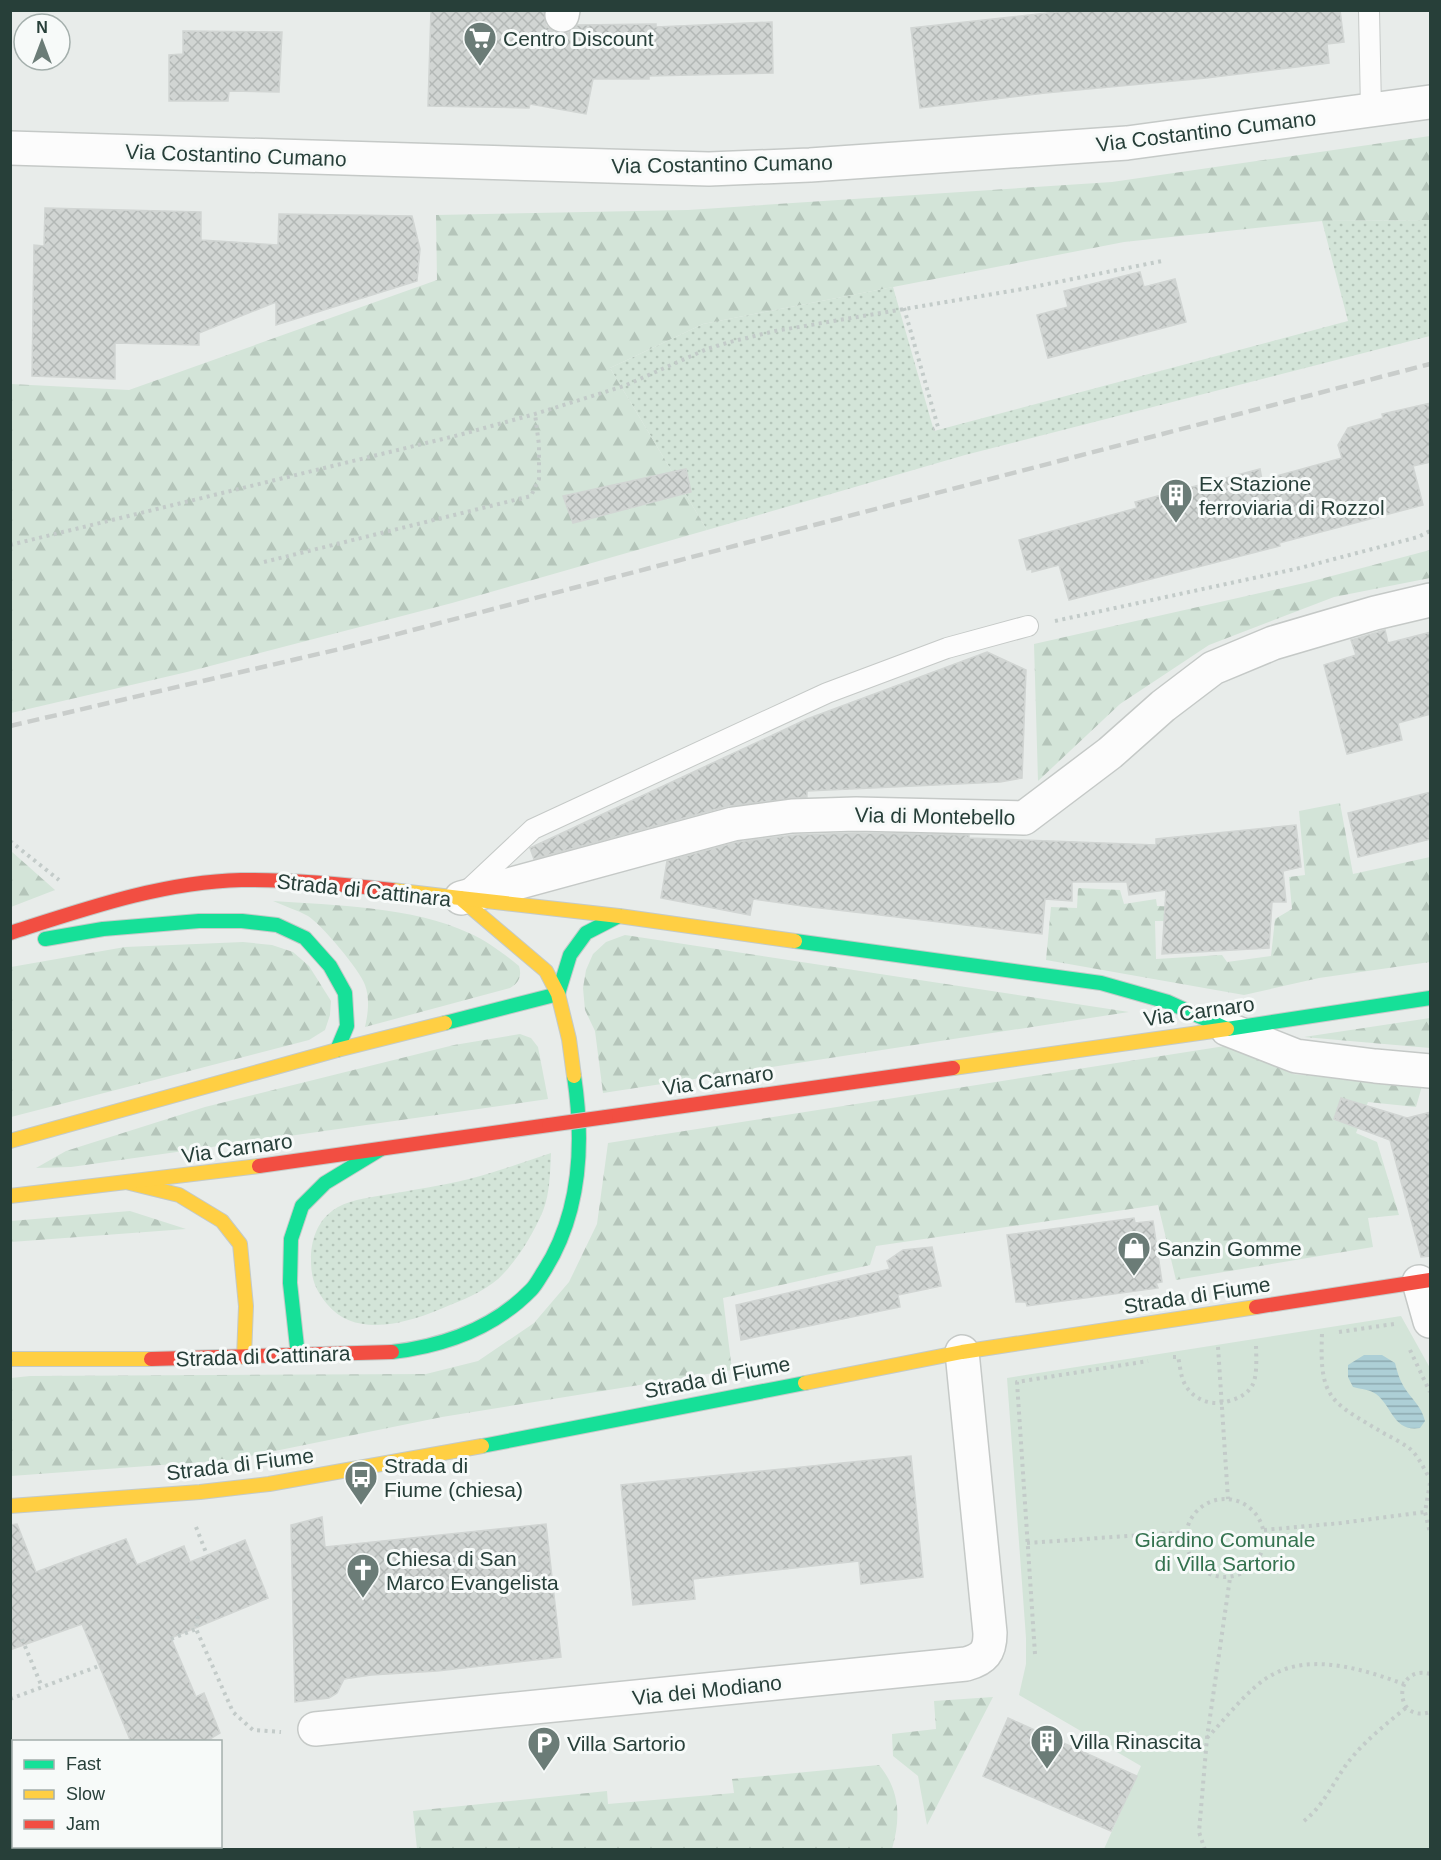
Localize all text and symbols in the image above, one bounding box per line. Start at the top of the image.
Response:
north arrow [12,12,72,72]
text: N [36,19,48,36]
supermarket icon: Centro Discount [462,20,498,67]
place label: Centro Discount [503,27,654,50]
street label: Via Costantino Cumano [1095,106,1317,156]
street label: Via Costantino Cumano [125,140,347,170]
street label: Via Costantino Cumano [611,151,833,177]
place label: Ex Stazione ferroviaria di Rozzol [1199,472,1385,519]
building icon: Ex Stazione ferroviaria di Rozzol [1158,477,1194,524]
street label: Via di Montebello [854,803,1016,829]
street label: Strada di Cattinara [276,869,453,911]
street label: Via Carnaro [1142,992,1256,1030]
street label: Via Carnaro [661,1061,775,1099]
street label: Via Carnaro [180,1129,294,1167]
shop icon: Sanzin Gomme [1116,1230,1152,1277]
place label: Sanzin Gomme [1157,1237,1302,1260]
street label: Strada di Fiume [1122,1272,1272,1318]
street label: Strada di Cattinara [175,1341,351,1371]
street label: Strada di Fiume [642,1352,792,1402]
street label: Strada di Fiume [165,1444,315,1484]
place label: Strada di Fiume (chiesa) [384,1454,523,1501]
bus stop icon: Strada di Fiume (chiesa) [343,1459,379,1506]
park label: Giardino Comunale di Villa Sartorio [1135,1528,1315,1575]
place label: Chiesa di San Marco Evangelista [386,1547,559,1594]
church icon: Chiesa di San Marco Evangelista [345,1552,381,1599]
street label: Via dei Modiano [631,1671,783,1709]
building icon: Villa Rinascita [1029,1723,1065,1770]
parking icon: Villa Sartorio [526,1725,562,1772]
place label: Villa Rinascita [1070,1730,1202,1753]
place label: Villa Sartorio [567,1732,686,1755]
legend [12,1740,222,1848]
text: Fast [66,1754,101,1774]
text: Slow [66,1784,106,1804]
text: Jam [66,1814,100,1834]

